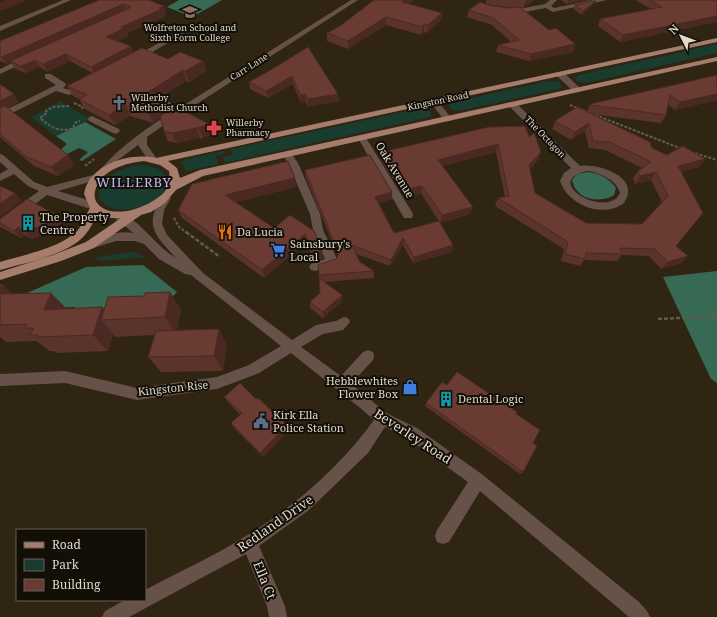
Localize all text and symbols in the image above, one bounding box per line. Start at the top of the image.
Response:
school or university icon: Wolfreton School and Sixth Form College [181,3,199,21]
north arrow [661,16,701,56]
text: N [665,20,682,37]
place label: Wolfreton School and Sixth Form College [144,21,237,44]
street label: Carr Lane [227,50,270,83]
street label: Kingston Road [406,88,470,113]
place label: Willerby Methodist Church [131,91,208,114]
church icon: Willerby Methodist Church [110,94,128,112]
street label: The Octagon [522,113,569,161]
place label: Willerby Pharmacy [226,116,270,139]
pharmacy icon: Willerby Pharmacy [205,119,223,137]
street label: Oak Avenue [373,139,418,201]
district label: WILLERBY [96,173,172,191]
place label: The Property Centre [40,209,109,237]
building icon: The Property Centre [19,214,37,232]
restaurant icon: Da Lucia [216,223,234,241]
place label: Da Lucia [237,224,283,239]
place label: Sainsbury's Local [290,236,350,264]
supermarket icon: Sainsbury's Local [269,241,287,259]
place label: Hebblewhites Flower Box [326,373,399,401]
street label: Kingston Rise [137,376,209,399]
shop icon: Hebblewhites Flower Box [401,378,419,396]
building icon: Dental Logic [437,390,455,408]
place label: Dental Logic [458,391,523,406]
street label: Beverley Road [371,404,455,468]
place label: Kirk Ella Police Station [273,407,344,435]
public building icon: Kirk Ella Police Station [252,412,270,430]
street label: Redland Drive [233,490,317,556]
legend [16,529,146,601]
text: Road [52,536,82,553]
text: Park [52,556,80,573]
street label: Ella Ct [249,558,281,602]
text: Building [52,576,101,593]

